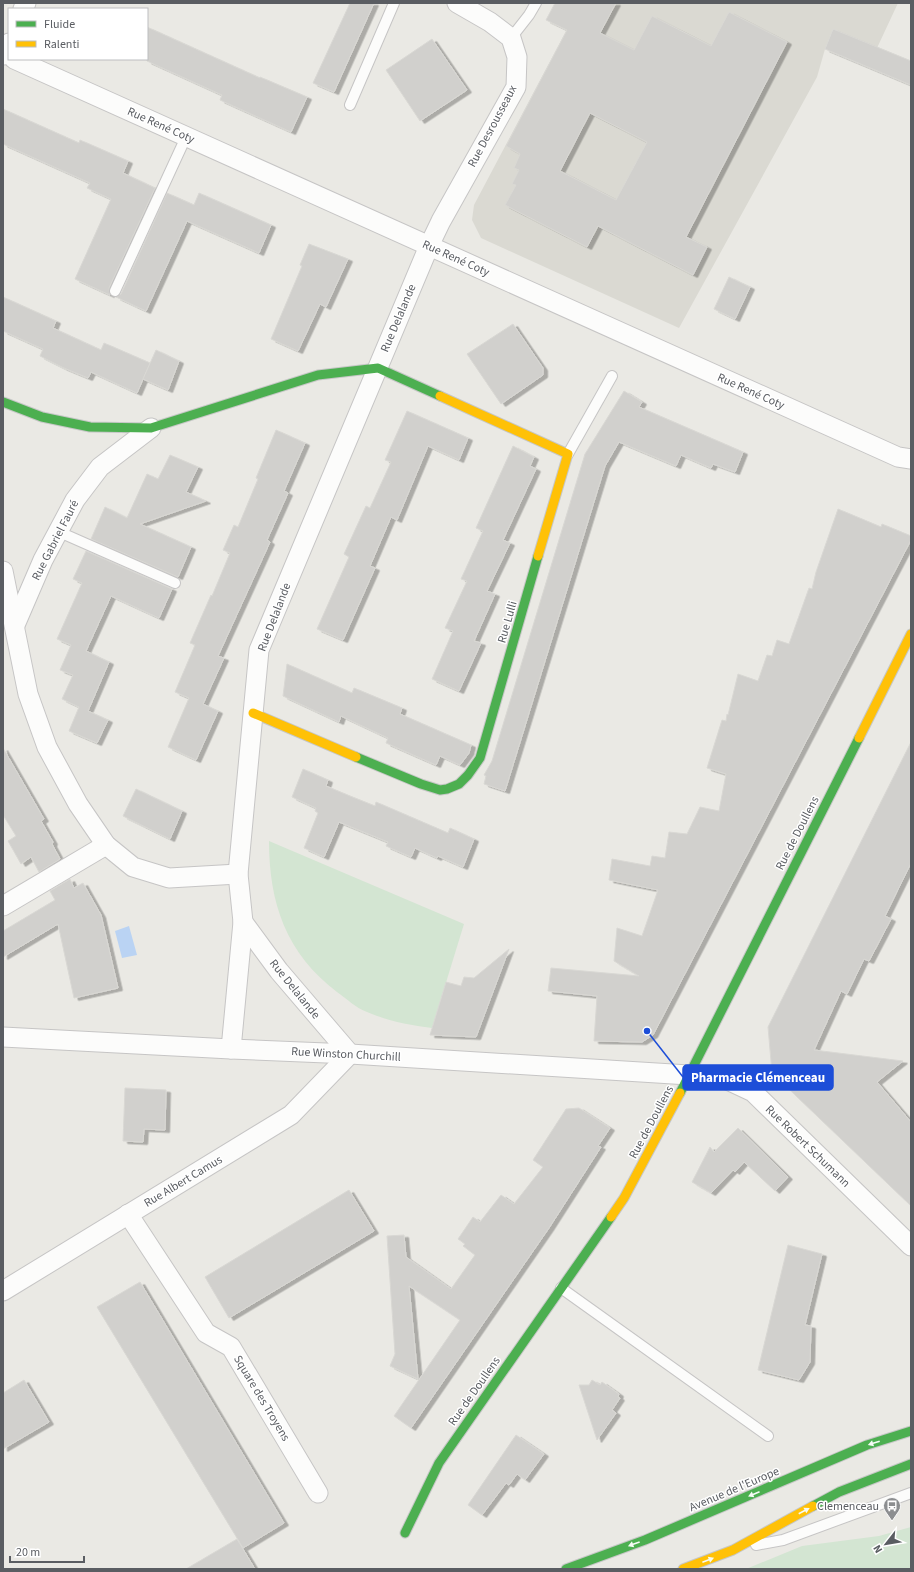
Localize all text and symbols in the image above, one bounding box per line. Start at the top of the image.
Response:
legend [8,8,148,60]
text: Fluide [44,16,75,33]
text: Ralenti [44,36,79,53]
street label: Rue Desrousseaux [464,82,522,170]
street label: Rue René Coty [124,103,198,148]
street label: Rue René Coty [419,236,493,281]
street label: Rue Delalande [376,281,420,355]
street label: Rue René Coty [714,369,788,414]
street label: Rue Gabriel Fauré [28,497,83,583]
street label: Rue Delalande [254,580,295,654]
street label: Rue Lulli [493,599,522,645]
street label: Rue de Doullens [772,793,823,873]
street label: Rue Delalande [265,956,324,1023]
street label: Rue Winston Churchill [291,1043,401,1066]
callout: Pharmacie Clémenceau [683,1065,833,1090]
text: Pharmacie Clémenceau [691,1069,825,1087]
street label: Rue de Doullens [625,1083,678,1162]
street label: Rue Robert Schumann [761,1101,854,1191]
street label: Rue Albert Camus [141,1151,226,1212]
street label: Square des Troyens [229,1352,294,1444]
street label: Rue de Doullens [444,1353,505,1429]
one-way arrow [868,1440,880,1446]
street label: Avenue de l'Europe [686,1463,782,1516]
one-way arrow [749,1491,760,1497]
bus stop icon: Clemenceau [882,1496,902,1521]
place label: Clemenceau [817,1498,879,1515]
one-way arrow [798,1508,810,1515]
north arrow [866,1524,906,1564]
scale bar [10,1538,84,1564]
one-way arrow [628,1541,640,1547]
text: N [870,1542,886,1556]
text: 20 m [16,1544,40,1561]
one-way arrow [702,1556,714,1562]

